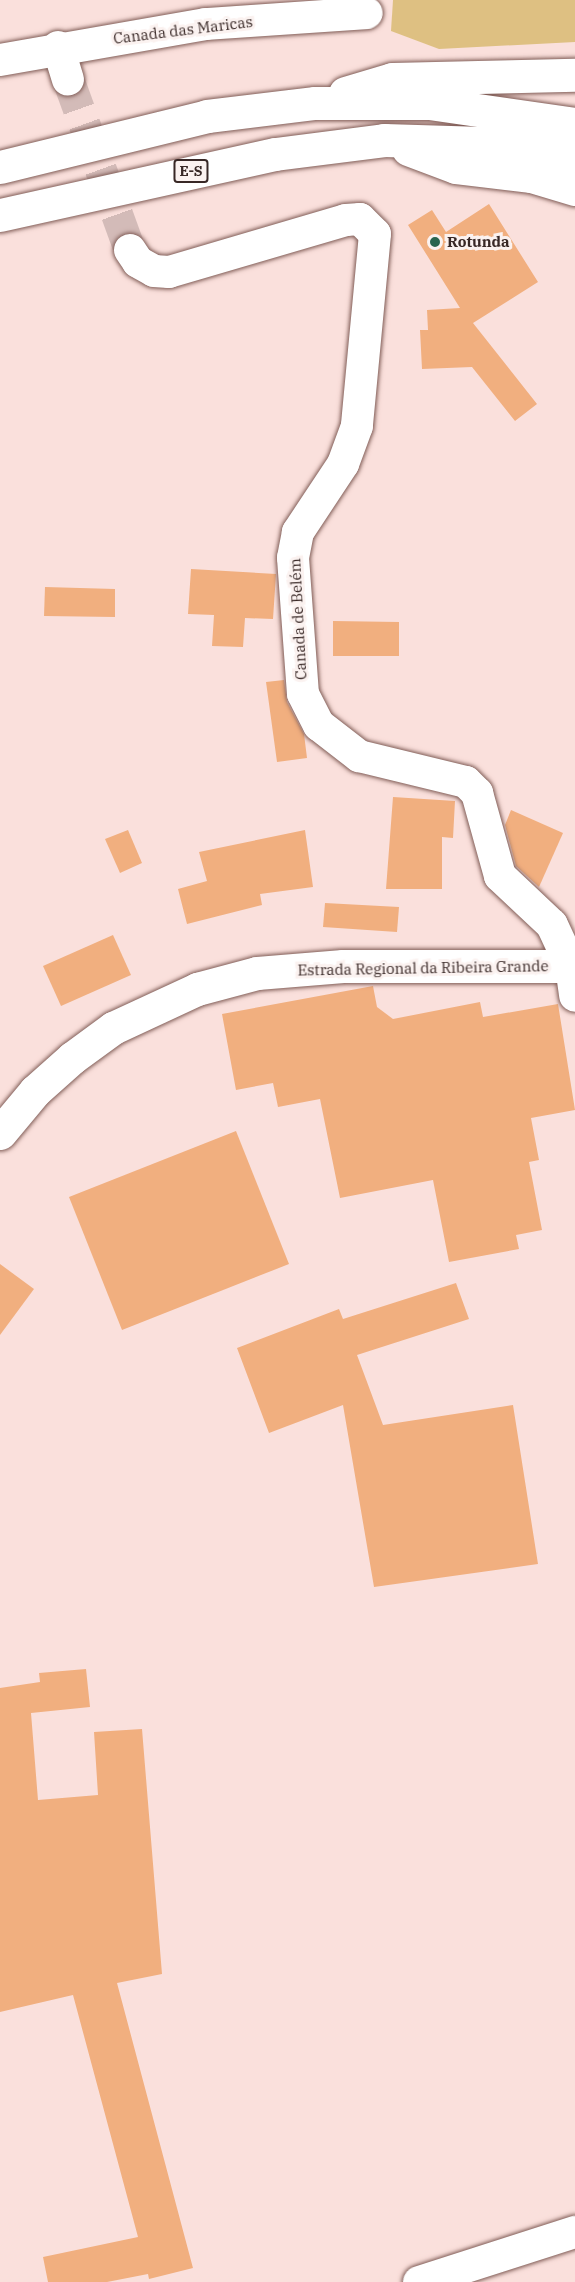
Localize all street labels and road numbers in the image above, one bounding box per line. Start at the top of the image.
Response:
street label: Canada das Maricas [112,13,254,47]
road number: E-S [173,160,209,182]
street label: Canada de Belém [286,558,310,680]
street label: Estrada Regional da Ribeira Grande [297,957,549,979]

